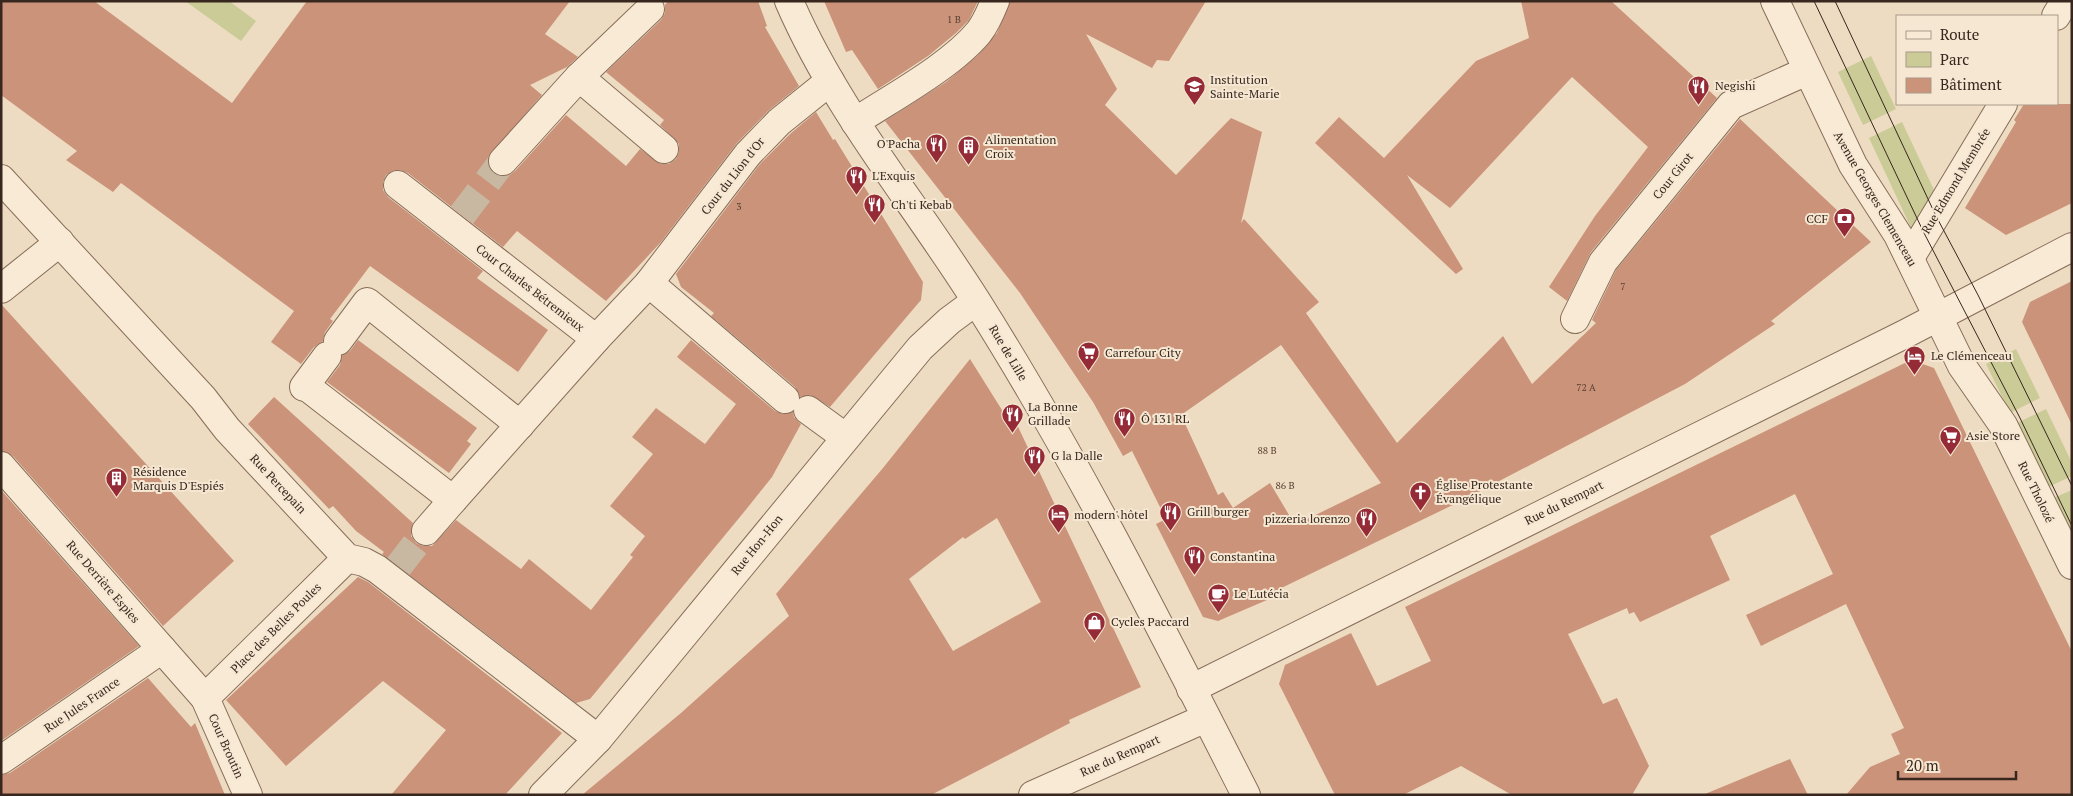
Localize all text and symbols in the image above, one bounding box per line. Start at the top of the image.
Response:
house number: 1 B [947,13,961,26]
legend [1896,15,2058,105]
text: Route [1940,24,1979,44]
text: Parc [1940,49,1969,69]
place label: Institution Sainte-Marie [1210,72,1280,101]
restaurant icon: Negishi [1687,74,1711,105]
text: Bâtiment [1940,74,2002,94]
school or university icon: Institution Sainte-Marie [1182,75,1206,106]
place label: Negishi [1715,78,1756,93]
street label: Rue Edmond Membrée [1918,125,1993,236]
street label: Avenue Georges Clemenceau [1831,129,1920,269]
restaurant icon: O'Pacha [924,132,948,163]
place label: Alimentation Croix [985,132,1056,161]
street label: Cour du Lion d'Or [698,134,768,217]
building icon: Alimentation Croix [957,135,981,166]
place label: O'Pacha [877,136,920,151]
street label: Cour Girot [1649,149,1696,202]
restaurant icon: L'Exquis [844,164,868,195]
place label: L'Exquis [872,168,915,183]
restaurant icon: Ch'ti Kebab [863,193,887,224]
place label: Ch'ti Kebab [891,197,952,212]
house number: 3 [736,200,742,213]
bank icon: CCF [1832,207,1856,238]
place label: CCF [1806,211,1828,226]
street label: Cour Charles Bétremieux [473,241,588,335]
house number: 7 [1620,280,1626,293]
street label: Rue de Lille [986,322,1031,383]
supermarket icon: Carrefour City [1077,341,1101,372]
hotel icon: Le Clémenceau [1903,344,1927,375]
place label: Carrefour City [1105,345,1182,360]
place label: Le Clémenceau [1931,348,2012,363]
house number: 72 A [1576,381,1596,394]
place label: La Bonne Grillade [1028,399,1078,428]
restaurant icon: La Bonne Grillade [1000,402,1024,433]
restaurant icon: Ô 131 RL [1113,407,1137,438]
place label: Ô 131 RL [1141,411,1190,426]
supermarket icon: Asie Store [1938,424,1962,455]
place label: Asie Store [1966,428,2020,443]
restaurant icon: G la Dalle [1023,444,1047,475]
house number: 88 B [1257,444,1277,457]
place label: G la Dalle [1051,448,1103,463]
street label: Rue Percepain [247,451,310,517]
street label: Rue Tholozé [2015,459,2058,525]
place label: Résidence Marquis D'Espiés [133,464,224,493]
building icon: Résidence Marquis D'Espiés [105,467,129,498]
place label: Église Protestante Évangélique [1436,477,1533,506]
street label: Rue du Rempart [1522,477,1606,528]
house number: 86 B [1275,479,1295,492]
church icon: Église Protestante Évangélique [1408,480,1432,511]
restaurant icon: Grill burger [1159,500,1183,531]
hotel icon: modern' hôtel [1046,503,1070,534]
place label: Grill burger [1187,504,1249,519]
place label: modern' hôtel [1074,507,1149,522]
restaurant icon: pizzeria lorenzo [1354,507,1378,538]
street label: Rue Hon-Hon [728,511,786,578]
place label: pizzeria lorenzo [1265,511,1350,526]
street label: Rue Derrière Espies [64,537,143,626]
restaurant icon: Constantina [1182,545,1206,576]
place label: Constantina [1210,549,1275,564]
street label: Place des Belles Poules [227,579,324,676]
cafe icon: Le Lutécia [1206,582,1230,613]
place label: Le Lutécia [1234,586,1289,601]
shop icon: Cycles Paccard [1083,610,1107,641]
place label: Cycles Paccard [1111,614,1189,629]
street label: Rue Jules France [41,674,122,735]
street label: Cour Broutin [206,711,247,780]
street label: Rue du Rempart [1078,731,1162,780]
scale bar [1898,748,2016,780]
text: 20 m [1906,755,1939,775]

